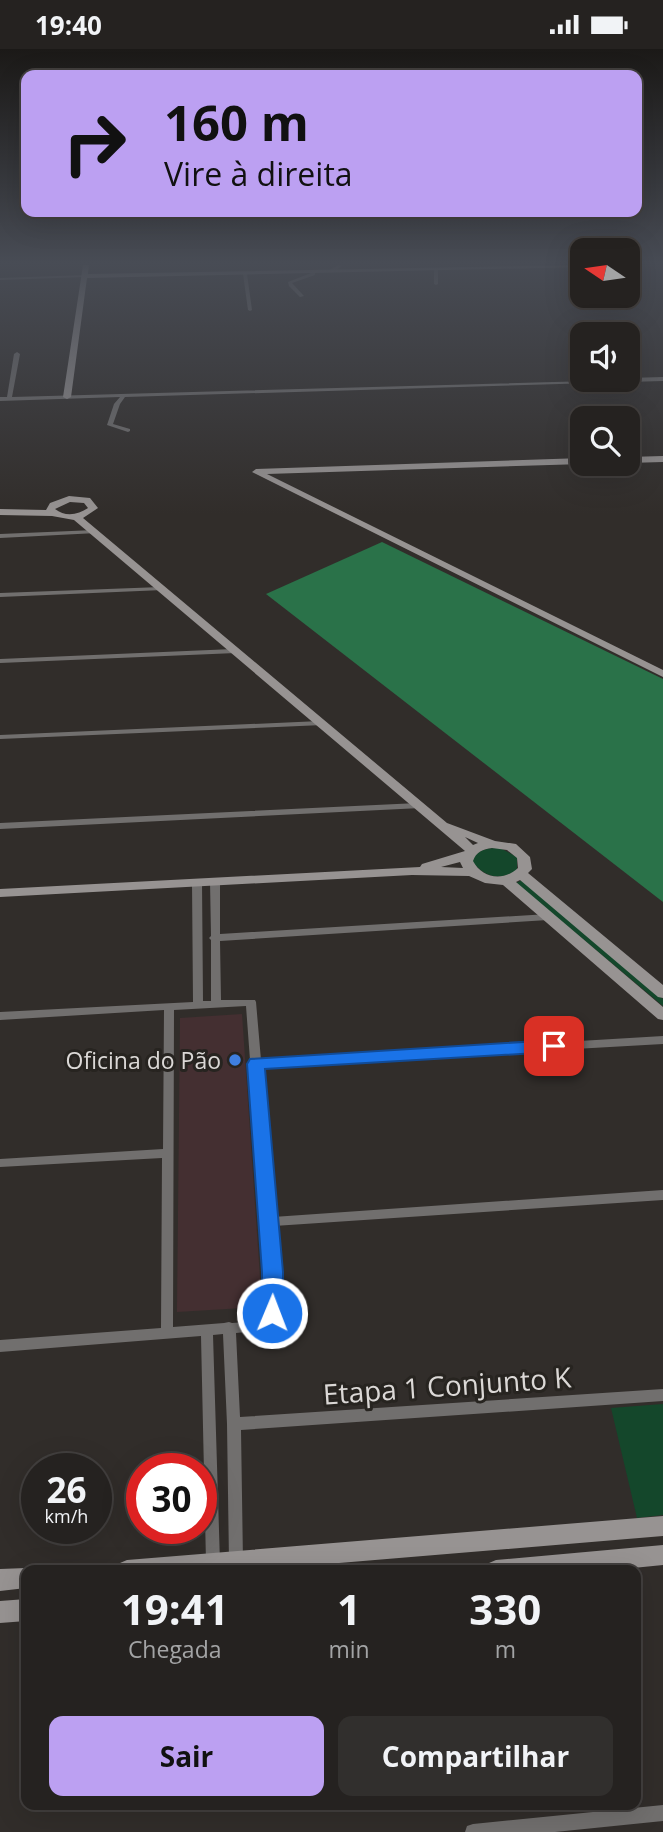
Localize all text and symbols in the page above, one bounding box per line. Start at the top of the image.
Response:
text: 19:40 [35,7,102,43]
text: 160 m [164,89,309,155]
icon: right [49,98,140,189]
text: Vire à direita [164,152,353,195]
north arrow [570,238,640,308]
map controls [570,238,640,476]
button: sound [570,322,640,392]
button: search [570,406,640,476]
pin [524,1016,584,1076]
icon: arrive [535,1027,573,1065]
place label: Oficina do Pão [66,1044,221,1076]
marker: Oficina do Pão [227,1052,243,1068]
position arrow [235,1276,309,1350]
street label: Etapa 1 Conjunto K [322,1357,573,1413]
speed limit sign: 30 [126,1453,217,1544]
text: 26 [46,1466,87,1513]
text: km/h [45,1504,88,1528]
text: 19:41 [121,1580,229,1637]
text: 1 [337,1580,361,1637]
text: 330 [469,1580,541,1637]
text: Chegada [128,1633,222,1665]
text: min [328,1633,370,1665]
text: m [495,1633,516,1665]
button: Sair [49,1716,324,1796]
button: Compartilhar [338,1716,613,1796]

